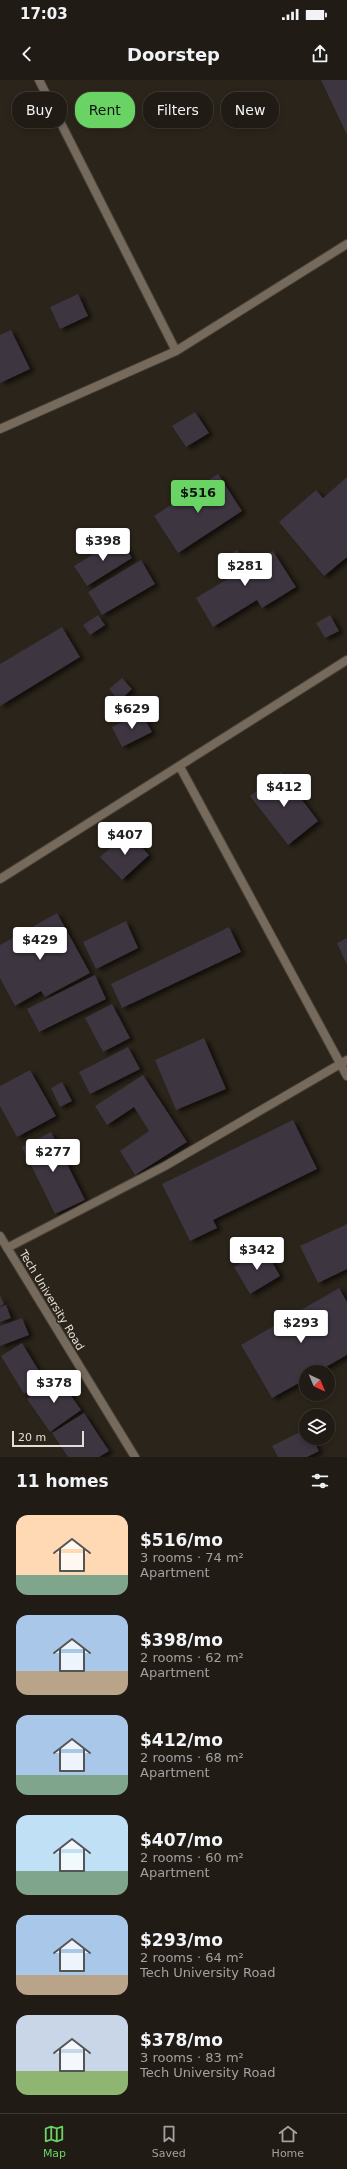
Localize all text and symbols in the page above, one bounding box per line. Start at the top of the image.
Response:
text: 17:03 [20,5,68,23]
icon: back [16,43,38,65]
icon: share [309,43,331,65]
text: Doorstep [127,44,220,65]
chip: Buy [12,92,67,128]
chip: Rent [75,92,135,128]
chip: Filters [143,92,213,128]
chip: New [221,92,279,128]
pin: $516 [174,480,222,514]
text: $516 [180,485,216,500]
pin: $398 [79,528,127,562]
text: $398 [85,533,121,548]
pin: $281 [221,553,269,587]
text: $281 [227,558,263,573]
pin: $629 [108,696,156,730]
text: $629 [114,701,150,716]
pin: $412 [260,774,308,808]
text: $412 [266,779,302,794]
pin: $407 [101,822,149,856]
text: $407 [107,827,143,842]
pin: $429 [16,927,64,961]
text: $429 [22,932,58,947]
pin: $277 [29,1139,77,1173]
text: $277 [35,1144,71,1159]
pin: $342 [233,1237,281,1271]
text: $342 [239,1242,275,1257]
street label: Tech University Road [16,1247,87,1353]
pin: $293 [277,1310,325,1344]
text: $293 [283,1315,319,1330]
north arrow [299,1365,335,1401]
map controls [299,1365,335,1445]
pin: $378 [30,1370,78,1404]
text: $378 [36,1375,72,1390]
button: layers [299,1409,335,1445]
scale bar [12,1429,84,1448]
text: 20 m [18,1431,46,1444]
icon: filters [309,1470,331,1492]
text: 11 homes [16,1471,109,1491]
text: $516/mo [140,1530,223,1550]
icon: home [48,1531,96,1579]
text: 3 rooms · 74 m² [140,1550,244,1565]
text: Apartment [140,1565,210,1580]
text: $398/mo [140,1630,223,1650]
icon: home [48,1631,96,1679]
text: 2 rooms · 62 m² [140,1650,244,1665]
text: Apartment [140,1665,210,1680]
text: $412/mo [140,1730,223,1750]
icon: home [48,1731,96,1779]
text: 2 rooms · 68 m² [140,1750,244,1765]
text: Apartment [140,1765,210,1780]
text: $407/mo [140,1830,223,1850]
icon: home [48,1831,96,1879]
text: 2 rooms · 60 m² [140,1850,244,1865]
text: Apartment [140,1865,210,1880]
text: $293/mo [140,1930,223,1950]
icon: home [48,1931,96,1979]
text: 2 rooms · 64 m² [140,1950,244,1965]
text: Tech University Road [140,1965,276,1980]
text: $378/mo [140,2030,223,2050]
icon: home [48,2031,96,2079]
text: 3 rooms · 83 m² [140,2050,244,2065]
text: Tech University Road [140,2065,276,2080]
tab: Map [43,2123,66,2160]
tab: Saved [152,2123,186,2160]
tab: Home [272,2123,304,2160]

